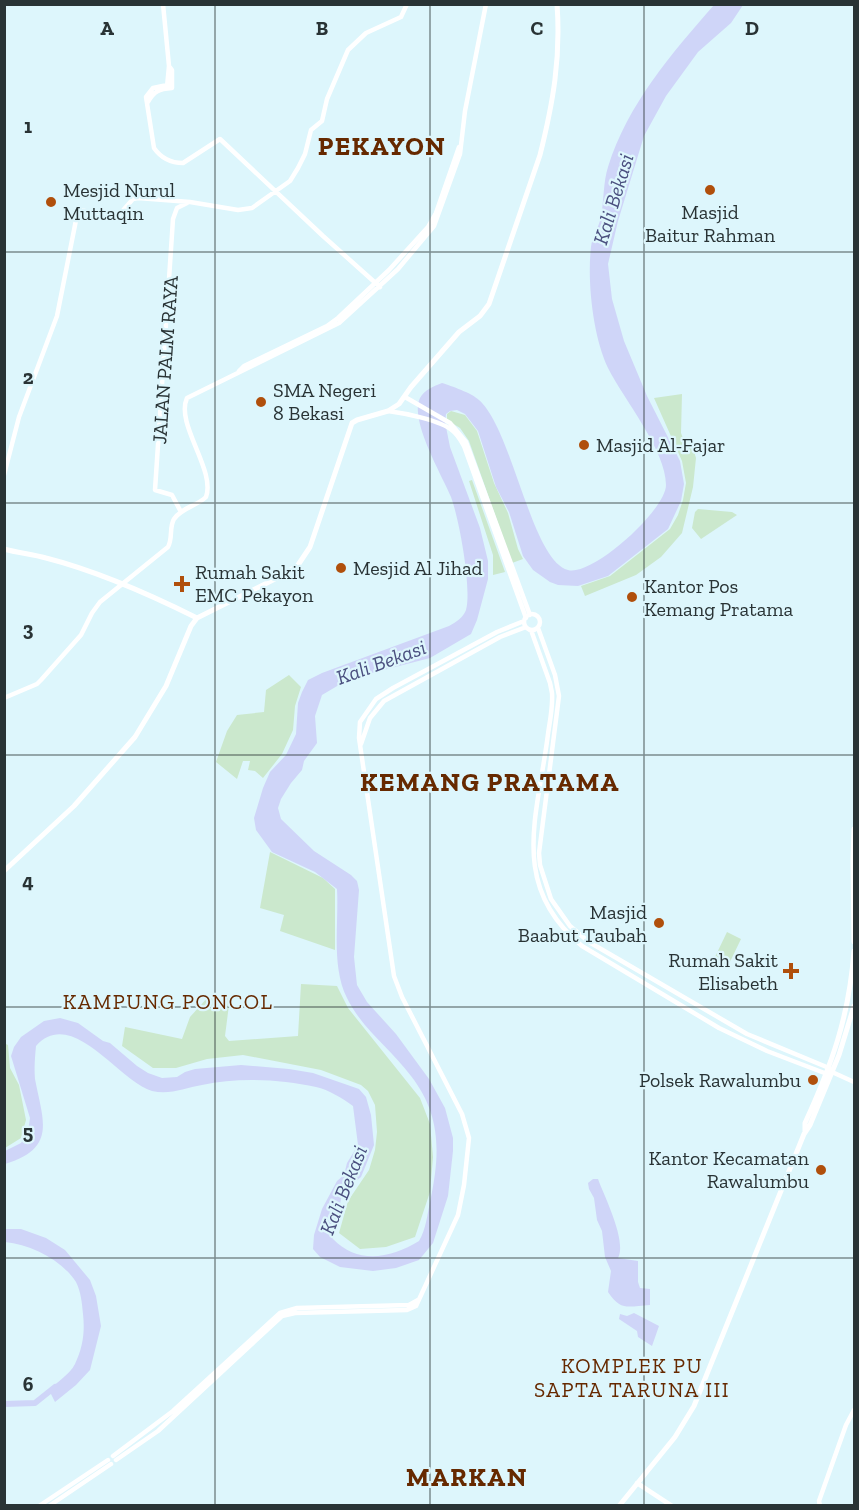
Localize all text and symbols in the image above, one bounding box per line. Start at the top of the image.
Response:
text: A [100,16,114,40]
text: B [316,16,328,40]
text: C [531,16,544,40]
text: D [745,16,759,40]
text: 1 [24,114,32,138]
district label: PEKAYON [318,130,446,162]
water label: Kali Bekasi [587,151,639,247]
place label: Mesjid Nurul Muttaqin [63,178,175,225]
marker: Masjid Baitur Rahman [703,183,717,197]
marker: Mesjid Nurul Muttaqin [44,195,58,209]
place label: Masjid Baitur Rahman [645,200,776,247]
street label: JALAN PALM RAYA [147,274,183,445]
text: 2 [23,365,34,389]
place label: SMA Negeri 8 Bekasi [273,378,377,425]
marker: SMA Negeri 8 Bekasi [254,395,268,409]
place label: Masjid Al-Fajar [596,433,726,457]
marker: Masjid Al-Fajar [577,438,591,452]
place label: Mesjid Al Jihad [353,556,483,580]
place label: Rumah Sakit EMC Pekayon [195,560,314,607]
marker: Mesjid Al Jihad [334,561,348,575]
place label: Kantor Pos Kemang Pratama [644,574,794,621]
marker: Rumah Sakit EMC Pekayon [173,575,191,593]
marker: Kantor Pos Kemang Pratama [625,590,639,604]
text: 3 [23,617,34,641]
water label: Kali Bekasi [333,634,429,690]
district label: KEMANG PRATAMA [360,766,620,798]
text: 4 [22,869,34,893]
place label: Masjid Baabut Taubah [518,900,648,947]
marker: Masjid Baabut Taubah [652,916,666,930]
place label: Rumah Sakit Elisabeth [668,948,779,995]
marker: Rumah Sakit Elisabeth [782,962,800,980]
district label: KAMPUNG PONCOL [63,989,273,1014]
place label: Polsek Rawalumbu [639,1068,801,1092]
marker: Polsek Rawalumbu [806,1073,820,1087]
text: 5 [23,1120,33,1144]
water label: Kali Bekasi [314,1142,372,1238]
place label: Kantor Kecamatan Rawalumbu [649,1146,810,1193]
marker: Kantor Kecamatan Rawalumbu [814,1163,828,1177]
district label: KOMPLEK PU SAPTA TARUNA III [534,1353,730,1402]
text: 6 [23,1372,34,1396]
district label: MARKAN [406,1461,528,1493]

